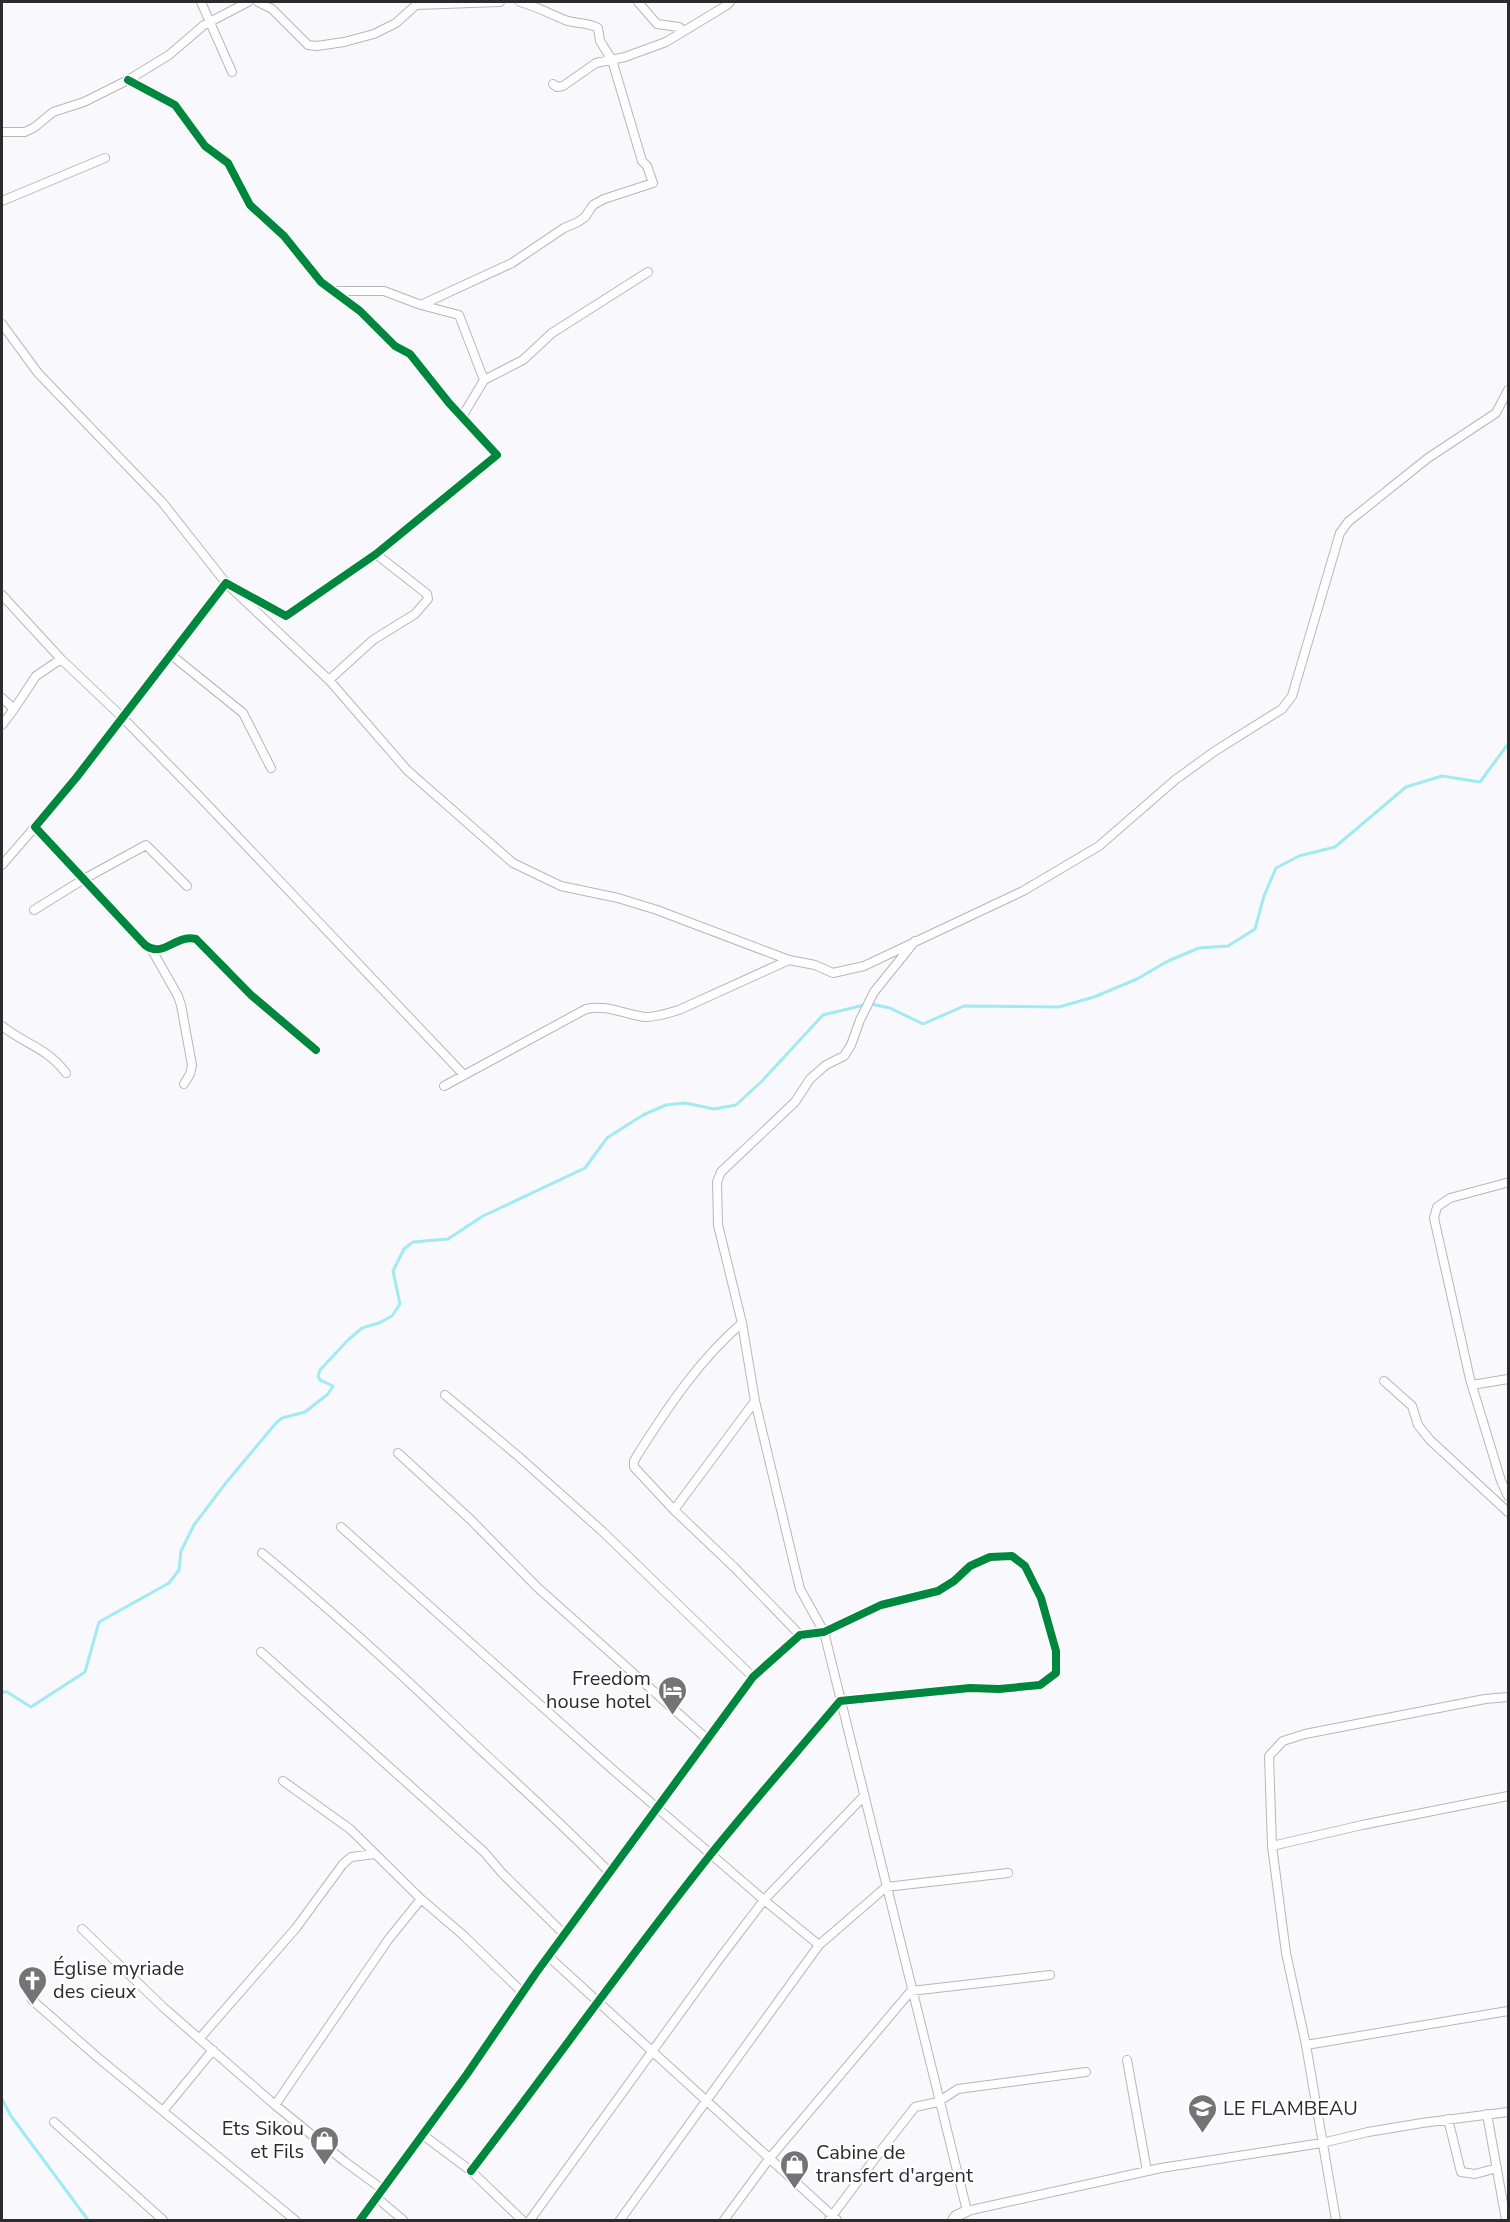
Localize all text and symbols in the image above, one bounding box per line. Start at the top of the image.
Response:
place label: Freedom house hotel [546,1665,651,1715]
hotel icon: Freedom house hotel [656,1674,688,1716]
place label: Église myriade des cieux [53,1955,184,2005]
church icon: Église myriade des cieux [16,1964,48,2006]
school or university icon: LE FLAMBEAU [1186,2092,1218,2134]
place label: LE FLAMBEAU [1223,2095,1358,2122]
place label: Ets Sikou et Fils [222,2115,304,2165]
shop icon: Ets Sikou et Fils [309,2124,341,2166]
place label: Cabine de transfert d'argent [816,2139,974,2189]
shop icon: Cabine de transfert d'argent [779,2148,811,2190]

